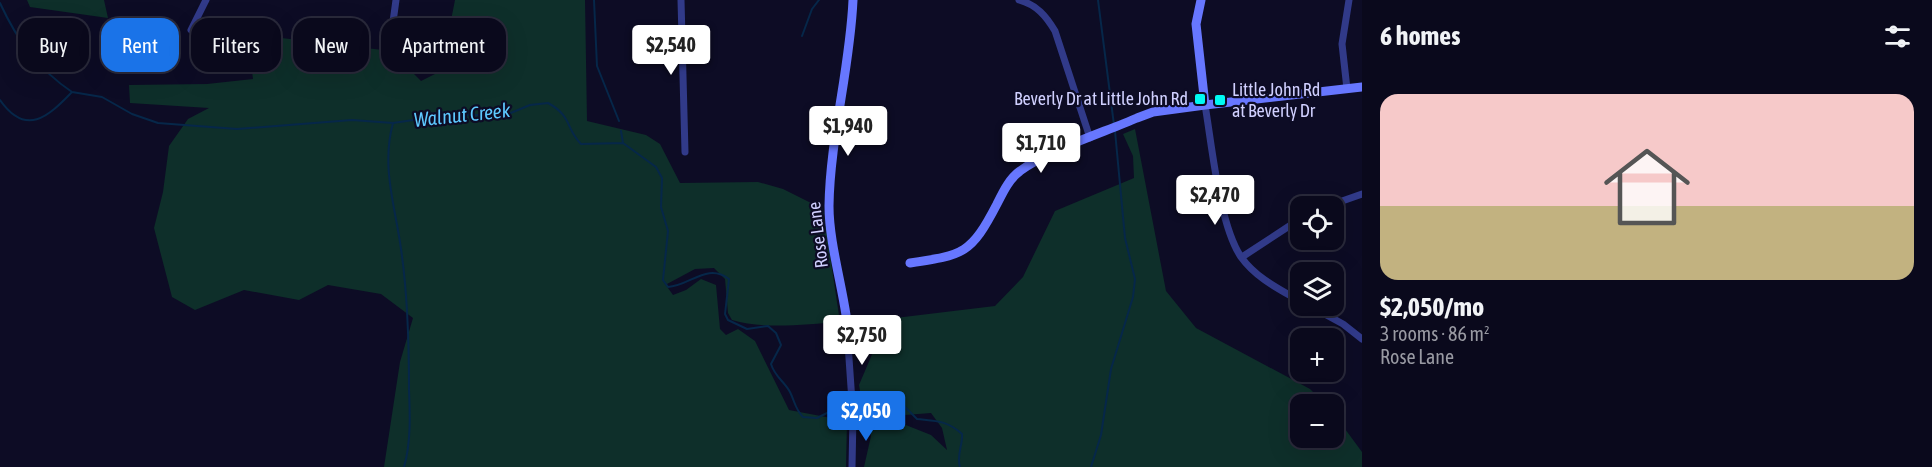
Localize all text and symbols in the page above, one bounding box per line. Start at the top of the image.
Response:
chip: Buy [18,18,89,72]
chip: Rent [101,18,179,72]
chip: Filters [191,18,281,72]
chip: New [293,18,369,72]
chip: Apartment [381,18,506,72]
icon: filters [1881,20,1914,53]
text: 6 homes [1380,21,1460,51]
pin: $2,540 [622,25,720,76]
text: $2,540 [646,33,696,56]
place label: Little John Rd at Beverly Dr [1232,79,1320,121]
place label: Beverly Dr at Little John Rd [1014,88,1188,109]
marker: Beverly Dr at Little John Rd [1193,92,1207,106]
marker: Little John Rd at Beverly Dr [1213,93,1227,107]
water label: Walnut Creek [412,98,512,131]
pin: $1,940 [799,106,897,157]
text: $1,940 [823,114,873,137]
pin: $1,710 [992,123,1090,174]
text: $1,710 [1016,131,1066,154]
icon: home [1593,133,1701,241]
pin: $2,470 [1166,175,1264,226]
text: $2,470 [1190,183,1240,206]
map controls [1290,196,1344,448]
button: locate [1290,196,1344,250]
street label: Rose Lane [803,201,832,269]
button: layers [1290,262,1344,316]
text: $2,050/mo [1380,292,1484,322]
pin: $2,750 [813,315,911,366]
text: 3 rooms · 86 m² [1380,322,1490,345]
text: $2,750 [837,323,887,346]
button: + [1290,328,1344,382]
text: Rose Lane [1380,345,1454,368]
pin: $2,050 [817,391,915,442]
button: − [1290,394,1344,448]
text: $2,050 [841,399,891,422]

